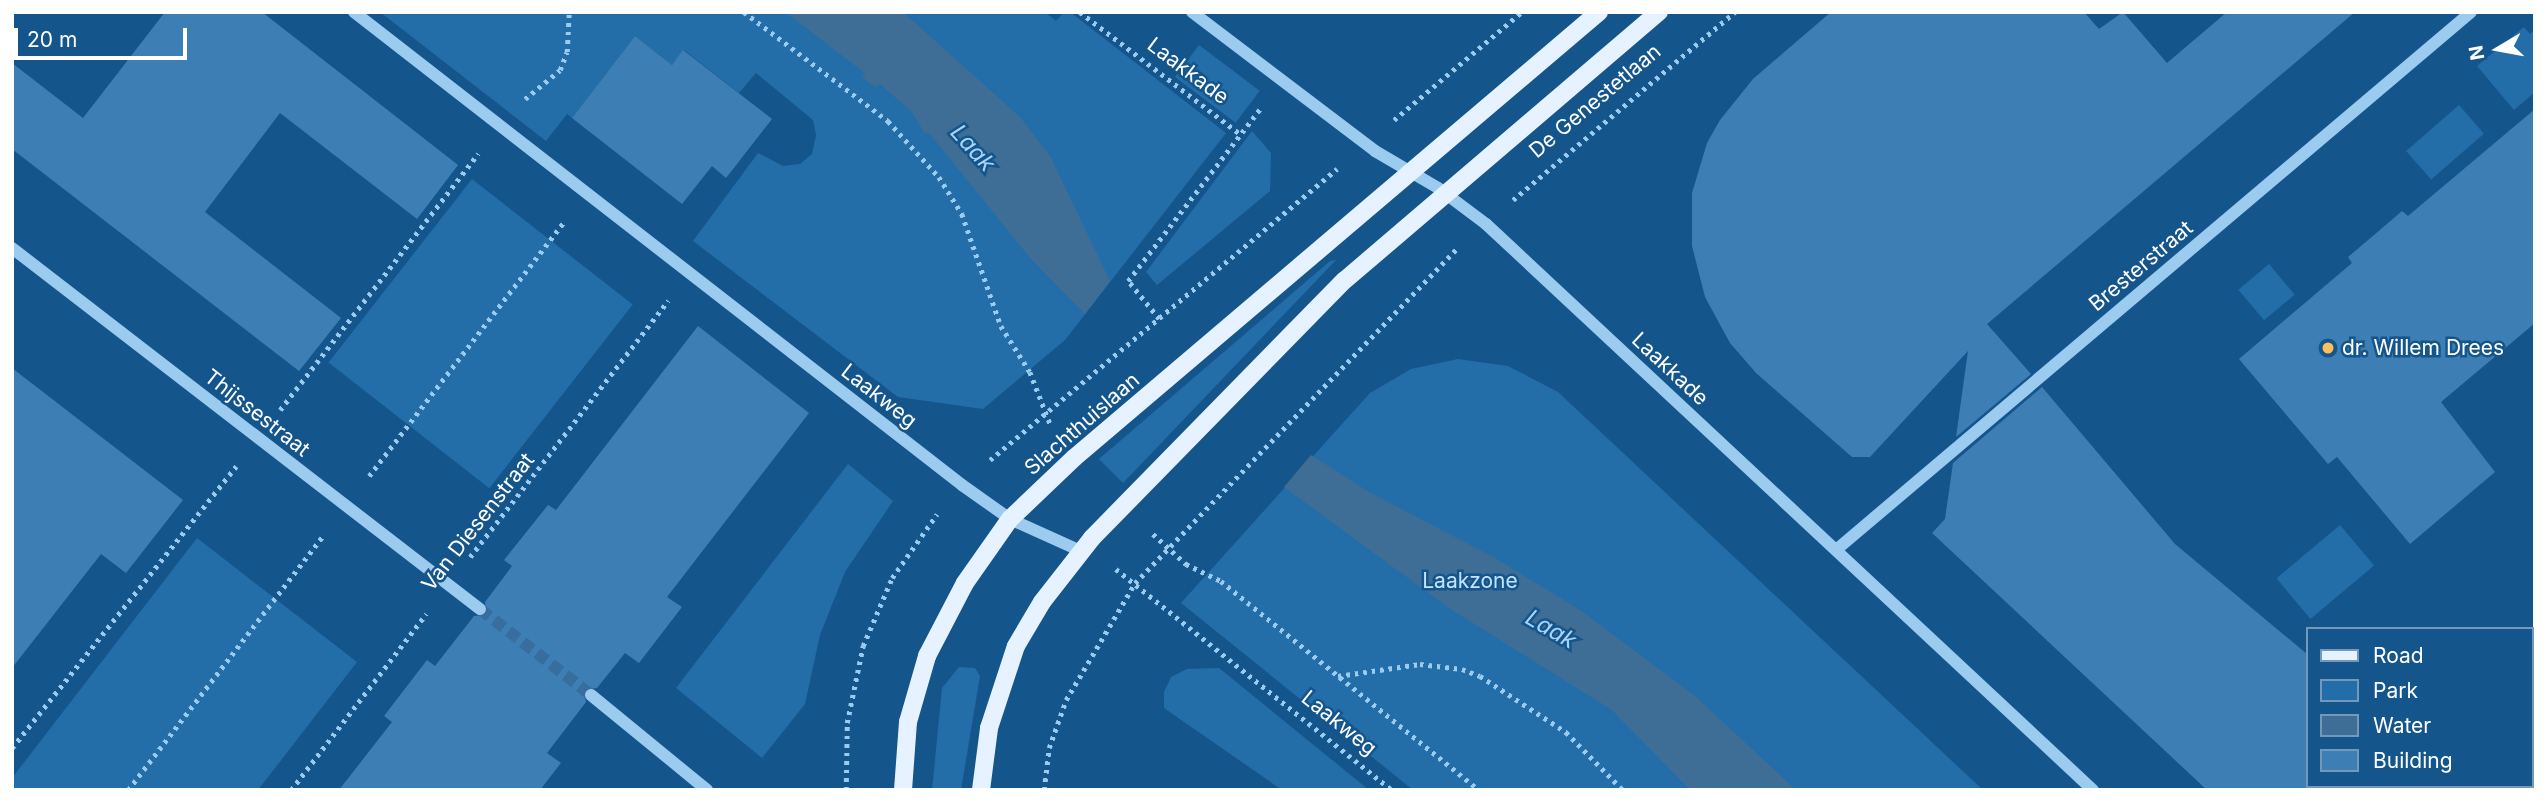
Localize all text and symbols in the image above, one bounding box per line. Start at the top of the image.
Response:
scale bar [18,14,191,58]
north arrow [2463,14,2533,84]
text: 20 m [27,27,77,52]
street label: Laakkade [1142,32,1234,110]
street label: De Genestetlaan [1524,39,1666,163]
text: N [2464,44,2489,62]
water label: Laak [945,119,1001,177]
street label: Bresterstraat [2084,215,2198,317]
street label: Laakkade [1627,327,1713,411]
place label: dr. Willem Drees [2342,335,2504,361]
marker: dr. Willem Drees [2320,340,2336,356]
street label: Laakweg [836,359,922,433]
street label: Thijssestraat [199,364,315,462]
street label: Slachthuislaan [1020,367,1144,481]
street label: Van Diesenstraat [416,448,540,596]
park label: Laakzone [1422,568,1518,594]
water label: Laak [1521,604,1581,654]
legend [2306,627,2533,788]
text: Road [2373,643,2424,668]
text: Park [2373,678,2418,703]
street label: Laakweg [1297,685,1381,761]
text: Water [2373,713,2431,738]
text: Building [2373,748,2453,773]

